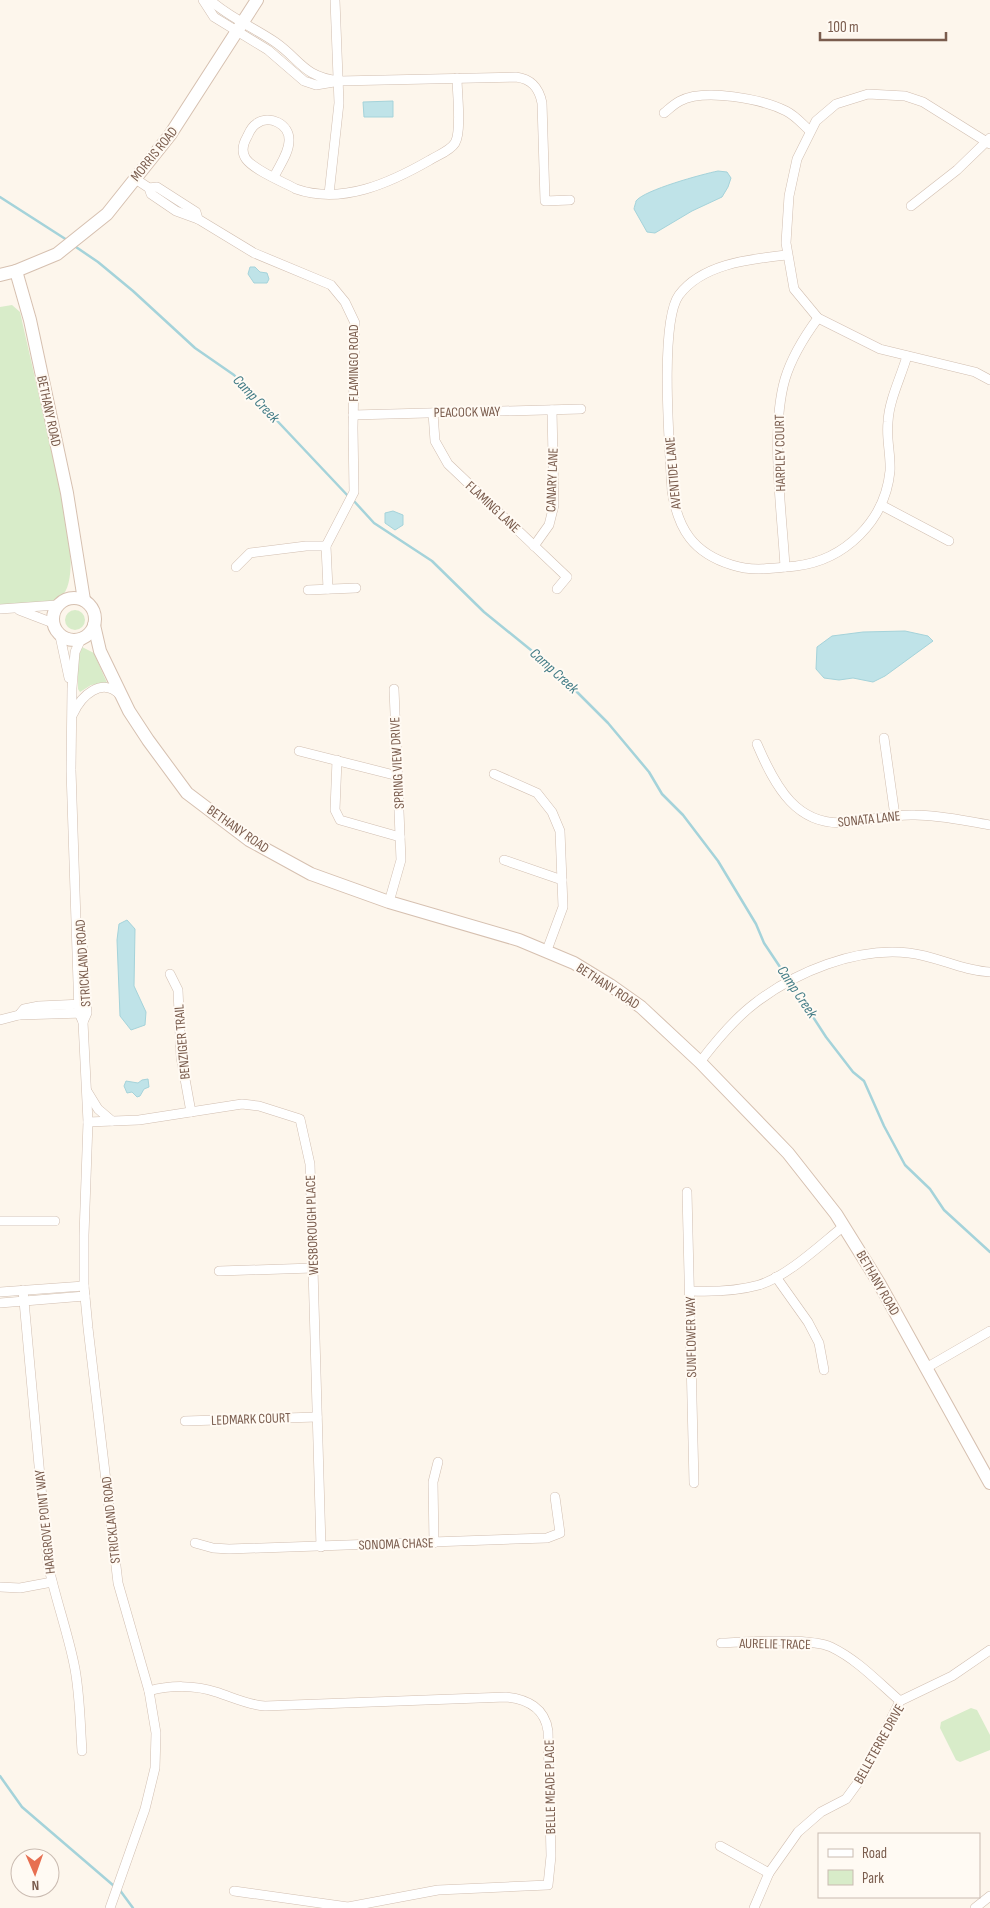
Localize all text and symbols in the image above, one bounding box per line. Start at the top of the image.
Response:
scale bar [820,10,946,42]
text: 100 m [828,18,859,37]
street label: MORRIS ROAD [127,123,181,185]
street label: FLAMINGO ROAD [345,324,362,402]
water label: Camp Creek [229,371,284,427]
street label: BETHANY ROAD [33,374,65,448]
street label: PEACOCK WAY [434,403,501,421]
street label: HARPLEY COURT [771,414,789,492]
street label: AVENTIDE LANE [661,436,685,511]
street label: CANARY LANE [542,447,562,513]
street label: FLAMING LANE [462,477,524,537]
water label: Camp Creek [526,644,583,698]
street label: SPRING VIEW DRIVE [386,716,408,809]
street label: BETHANY ROAD [204,801,272,857]
street label: SONATA LANE [837,807,901,831]
street label: STRICKLAND ROAD [71,919,95,1007]
street label: BETHANY ROAD [573,959,643,1013]
water label: Camp Creek [773,962,822,1022]
street label: BENZIGER TRAIL [170,1004,194,1080]
street label: WESBOROUGH PLACE [302,1174,322,1275]
street label: BETHANY ROAD [853,1248,903,1319]
street label: SUNFLOWER WAY [682,1296,700,1378]
street label: LEDMARK COURT [211,1409,291,1429]
street label: HARGROVE POINT WAY [31,1469,59,1575]
street label: STRICKLAND ROAD [98,1475,124,1564]
street label: SONOMA CHASE [358,1534,434,1554]
street label: AURELIE TRACE [738,1635,811,1653]
street label: BELLETERRE DRIVE [850,1701,908,1787]
street label: BELLE MEADE PLACE [541,1739,559,1835]
legend [818,1833,980,1898]
text: Road [862,1844,887,1863]
north arrow [10,1848,60,1898]
text: Park [862,1869,884,1888]
text: N [31,1877,39,1894]

